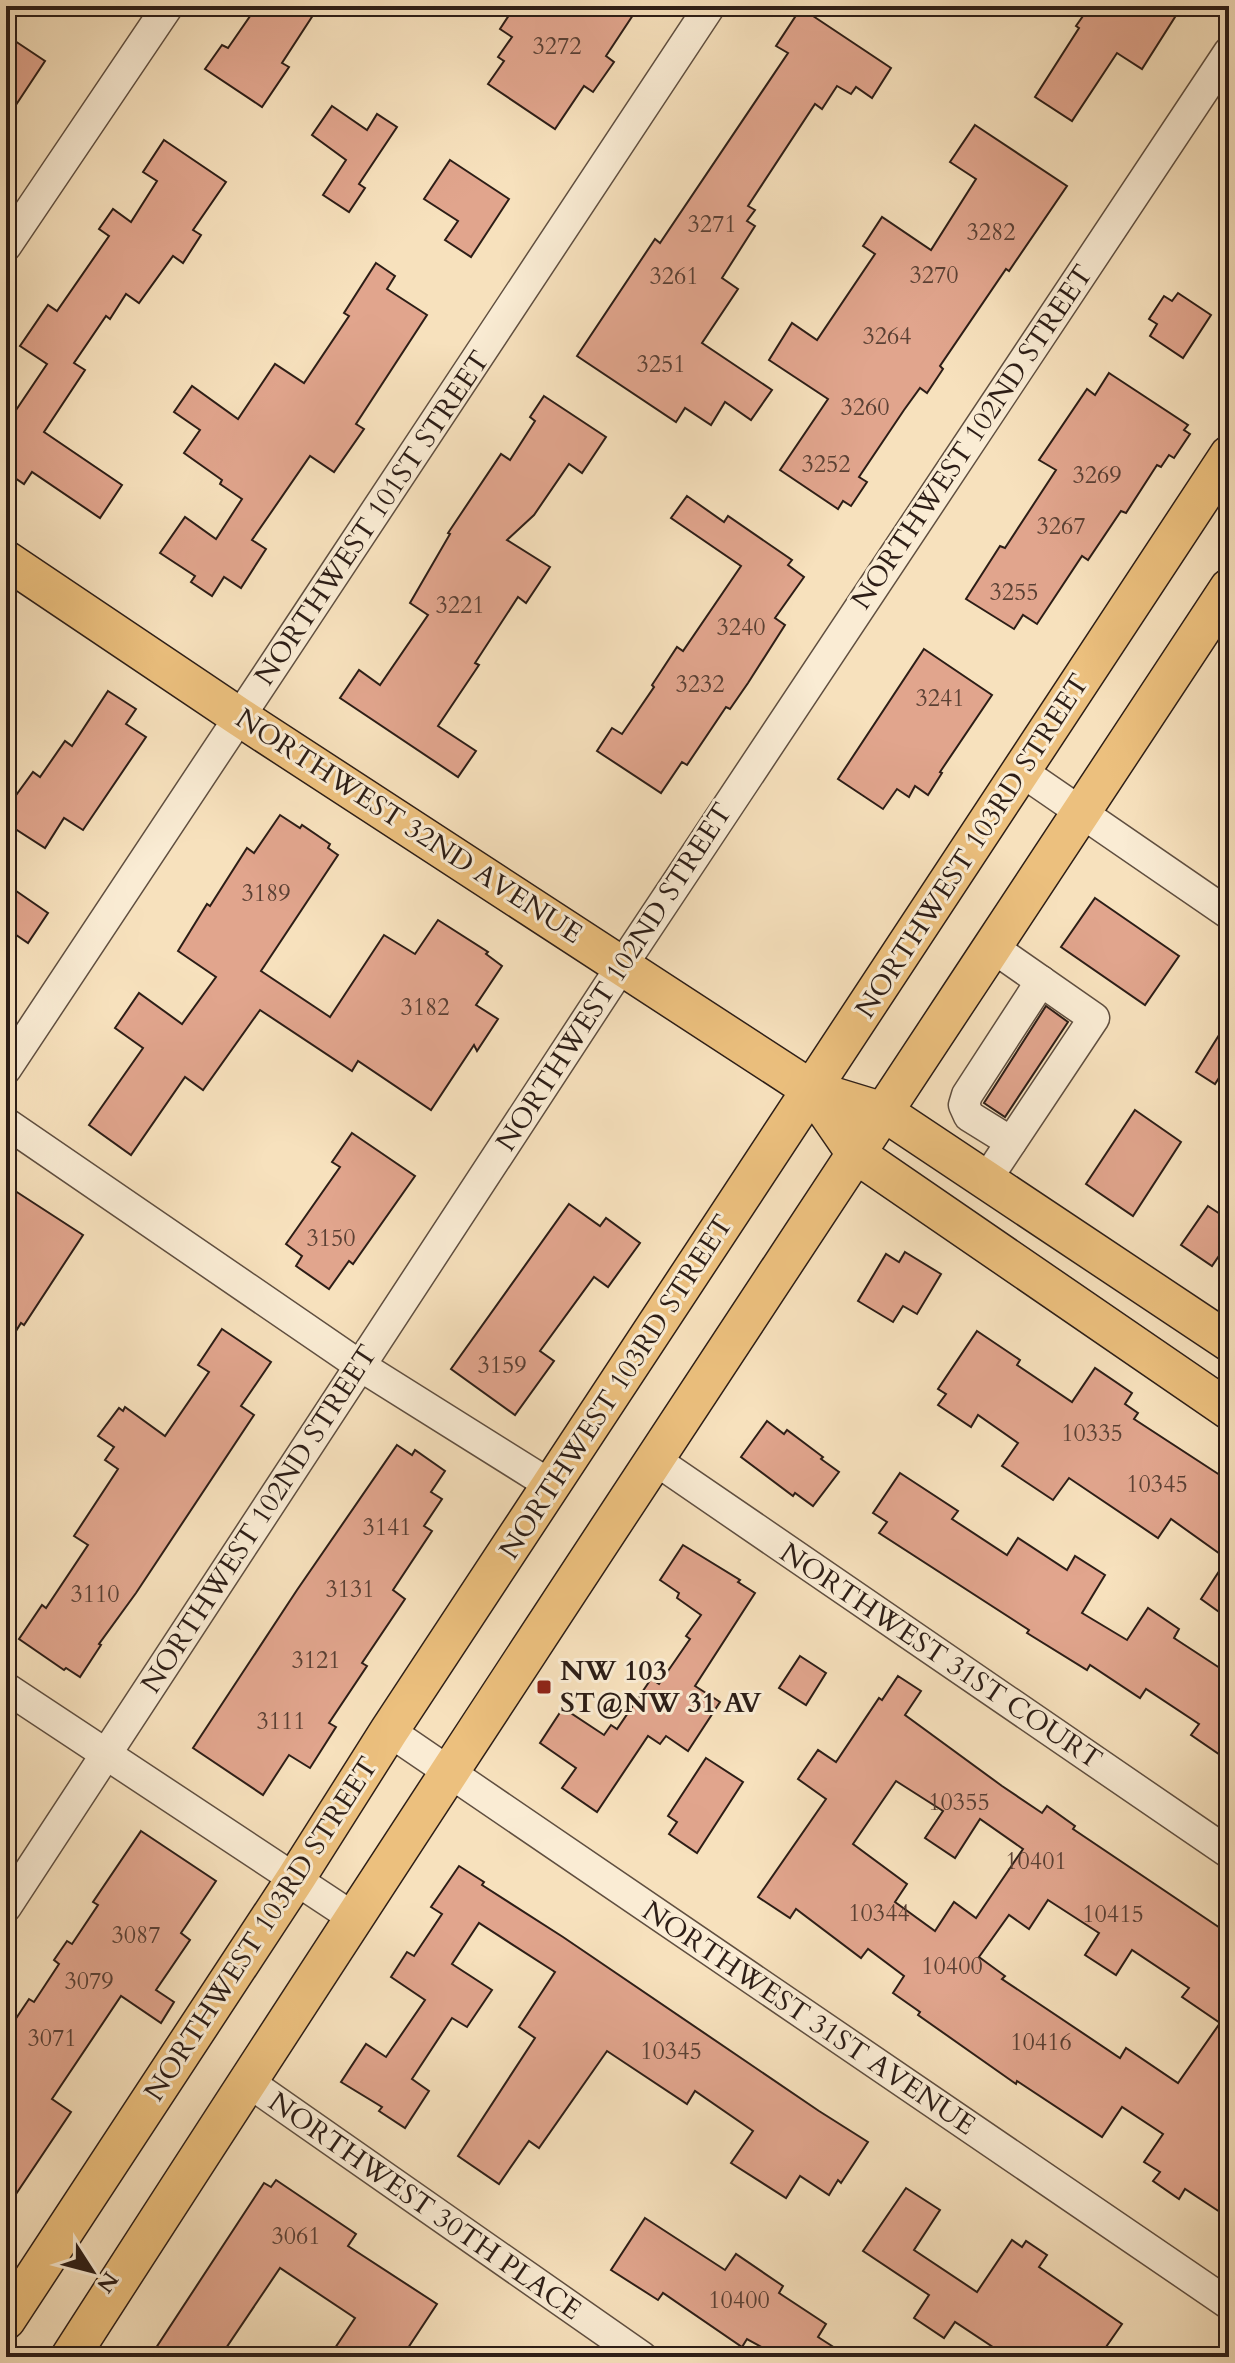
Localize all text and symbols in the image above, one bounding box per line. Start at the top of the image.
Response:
house number: 3272 [532,30,582,63]
house number: 3271 [687,208,737,241]
house number: 3282 [966,216,1016,249]
street label: NORTHWEST 102ND STREET [842,257,1102,617]
house number: 3270 [909,259,959,292]
house number: 3261 [649,260,699,293]
house number: 3264 [862,320,912,353]
street label: NORTHWEST 101ST STREET [246,343,498,693]
house number: 3251 [636,348,686,381]
house number: 3260 [840,391,890,424]
house number: 3252 [801,448,851,481]
house number: 3269 [1072,459,1122,492]
house number: 3267 [1036,510,1086,543]
house number: 3255 [989,576,1039,609]
house number: 3221 [435,589,485,622]
house number: 3240 [716,611,766,644]
street label: NORTHWEST 103RD STREET [846,666,1098,1026]
house number: 3232 [675,668,725,701]
house number: 3241 [915,682,965,715]
street label: NORTHWEST 32ND AVENUE [228,699,590,953]
street label: NORTHWEST 102ND STREET [487,796,741,1158]
house number: 3189 [241,877,291,910]
house number: 3182 [400,991,450,1024]
street label: NORTHWEST 103RD STREET [490,1207,742,1567]
house number: 3150 [306,1222,356,1255]
street label: NORTHWEST 102ND STREET [132,1338,386,1700]
house number: 3159 [477,1349,527,1382]
house number: 10335 [1061,1417,1123,1450]
house number: 10345 [1126,1468,1188,1501]
house number: 3141 [362,1511,412,1544]
street label: NORTHWEST 31ST COURT [772,1534,1110,1778]
house number: 3131 [325,1573,375,1606]
house number: 3110 [70,1578,120,1611]
house number: 3121 [291,1644,341,1677]
place label: NW 103 ST@NW 31 AV [560,1652,762,1722]
marker: NW 103 ST@NW 31 AV [535,1678,553,1696]
house number: 3111 [256,1705,306,1738]
street label: NORTHWEST 103RD STREET [135,1749,387,2109]
house number: 10355 [928,1786,990,1819]
house number: 10401 [1005,1845,1067,1878]
street label: NORTHWEST 31ST AVENUE [635,1892,983,2144]
house number: 10344 [848,1897,910,1930]
house number: 10415 [1082,1898,1144,1931]
house number: 3087 [111,1919,161,1952]
house number: 10400 [921,1950,983,1983]
house number: 3079 [64,1965,114,1998]
house number: 3071 [27,2022,77,2055]
house number: 10416 [1010,2026,1072,2059]
house number: 10345 [640,2035,702,2068]
street label: NORTHWEST 30TH PLACE [261,2083,589,2329]
house number: 3061 [271,2220,321,2253]
north arrow [52,2231,132,2311]
text: N [90,2266,125,2299]
house number: 10400 [708,2284,770,2317]

